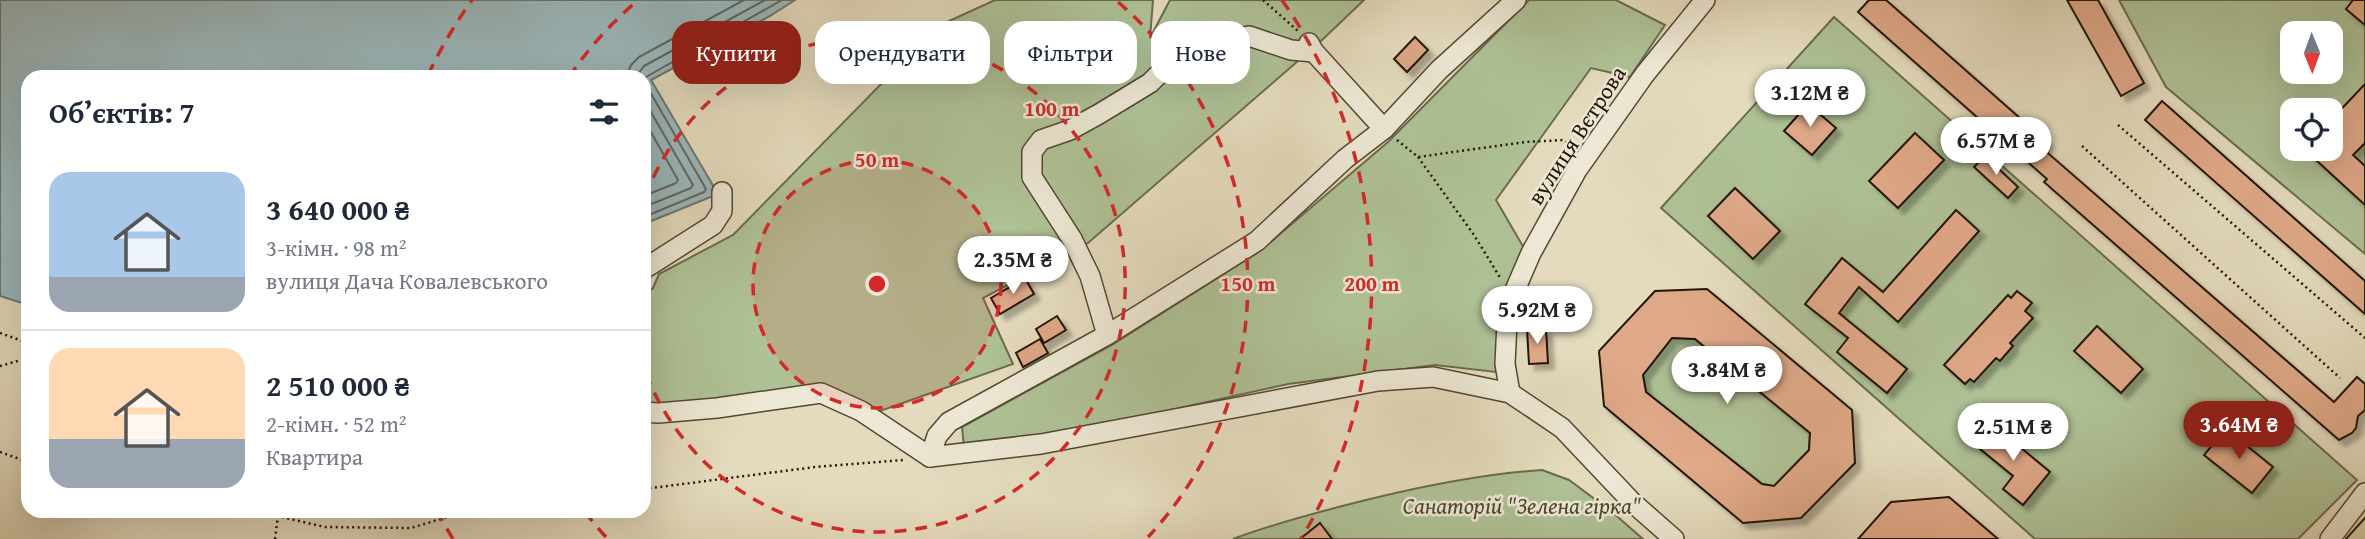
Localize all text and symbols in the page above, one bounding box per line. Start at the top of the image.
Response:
chip: Купити [672,21,801,84]
chip: Орендувати [815,21,990,84]
chip: Фільтри [1004,21,1137,84]
chip: Нове [1151,21,1250,84]
north arrow [2280,21,2343,84]
map controls [2280,21,2343,161]
street label: вулиця Вєтрова [1519,59,1633,211]
pin: 3.12M ₴ [1745,69,1875,129]
text: 3.12M ₴ [1770,75,1850,108]
text: Об’єктів: 7 [49,90,195,134]
icon: filters [585,93,623,131]
text: 100 m [1024,93,1080,124]
button: locate [2280,98,2343,161]
pin: 6.57M ₴ [1931,118,2061,177]
text: 6.57M ₴ [1956,123,2036,156]
text: 50 m [855,144,899,175]
text: 3 640 000 ₴ [266,187,410,231]
icon: home [105,200,189,284]
text: 3-кімн. · 98 m² [266,231,407,264]
pin: 2.35M ₴ [948,236,1078,296]
text: 2.35M ₴ [973,242,1053,275]
text: вулиця Дача Ковалевського [266,264,548,297]
text: 150 m [1220,268,1276,299]
text: 200 m [1344,268,1400,299]
centre of rings [865,272,889,296]
pin: 5.92M ₴ [1472,286,1602,346]
text: 5.92M ₴ [1497,292,1577,325]
pin: 3.84M ₴ [1662,346,1792,406]
text: 3.84M ₴ [1687,352,1767,385]
text: 2 510 000 ₴ [266,363,410,407]
icon: home [105,376,189,460]
pin: 3.64M ₴ [2174,402,2304,461]
pin: 2.51M ₴ [1948,404,2078,463]
text: 2-кімн. · 52 m² [266,407,407,440]
text: 3.64M ₴ [2199,407,2279,440]
text: 2.51M ₴ [1973,409,2053,442]
text: Квартира [266,440,363,473]
park label: Санаторій "Зелена гірка" [1403,489,1641,522]

